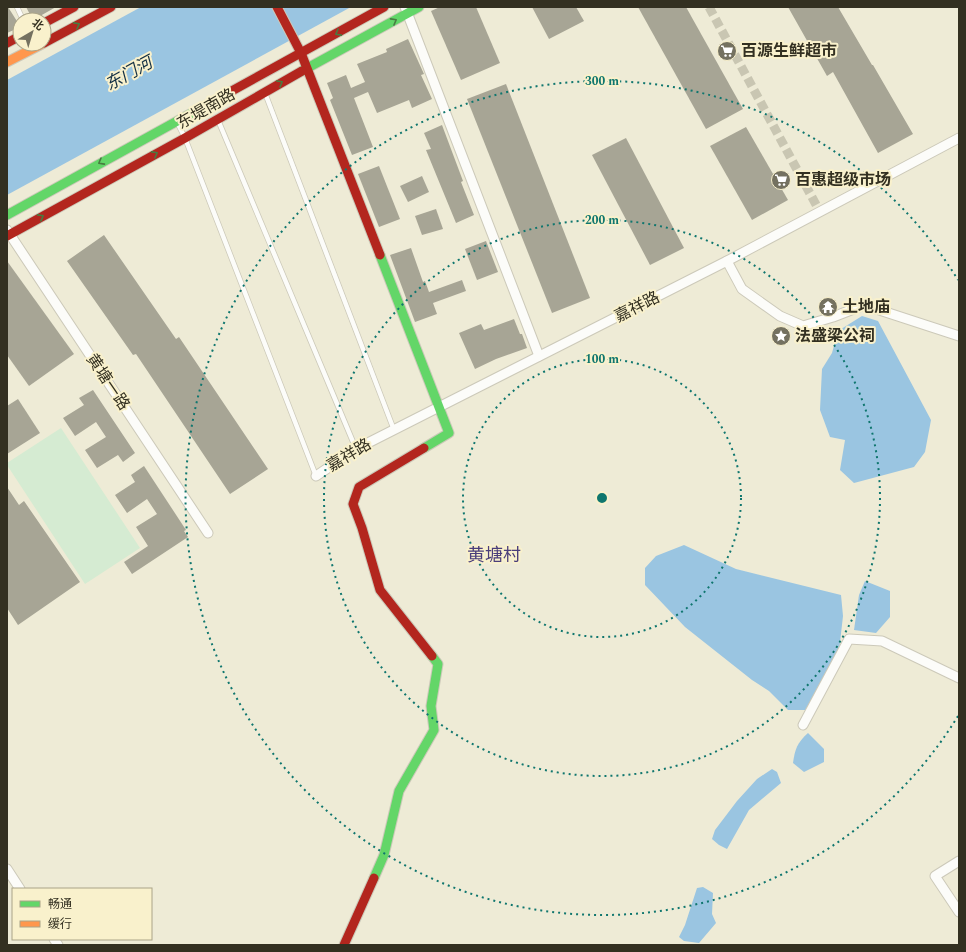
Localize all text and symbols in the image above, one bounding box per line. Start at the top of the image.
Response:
north arrow [12,12,52,52]
text: 北 [28,14,47,35]
one-way arrow [390,18,397,25]
one-way arrow [73,22,81,30]
one-way arrow [335,28,342,35]
place label: 百源生鲜超市 [741,39,837,63]
supermarket icon: 百源生鲜超市 [716,40,738,62]
water label: 东门河 [100,49,160,98]
text: 300 m [585,72,619,91]
one-way arrow [276,81,283,88]
street label: 东堤南路 [172,83,240,135]
one-way arrow [151,152,158,159]
one-way arrow [98,158,105,165]
place label: 百惠超级市场 [795,168,891,192]
supermarket icon: 百惠超级市场 [770,169,792,191]
text: 200 m [585,211,619,230]
one-way arrow [37,215,44,222]
street label: 嘉祥路 [610,285,664,329]
place label: 土地庙 [842,295,890,319]
temple icon: 土地庙 [817,296,839,318]
place label: 法盛梁公祠 [795,324,875,348]
place icon: 法盛梁公祠 [770,325,792,347]
street label: 黄塘一路 [80,349,136,415]
text: 100 m [585,350,619,369]
street label: 嘉祥路 [322,432,376,478]
centre of rings [595,491,609,505]
district label: 黄塘村 [467,542,521,569]
legend [12,888,152,940]
text: 畅通 [48,895,72,914]
text: 缓行 [48,915,72,934]

